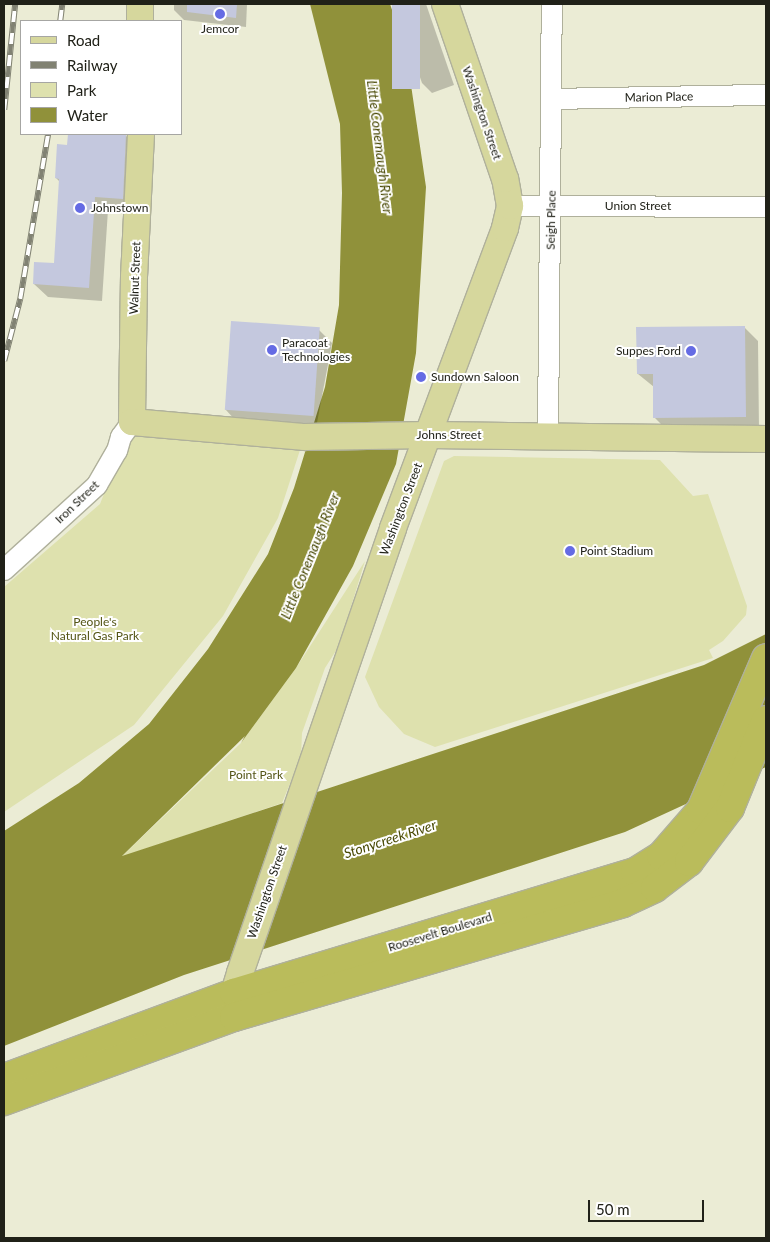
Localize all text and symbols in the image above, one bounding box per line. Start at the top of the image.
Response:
marker: Jemcor [214,8,226,20]
legend [20,20,182,135]
place label: Jemcor [201,22,239,36]
text: Road [67,31,100,49]
text: Railway [67,56,118,74]
street label: Washington Street [459,64,505,162]
water label: Little Conemaugh River [363,79,397,215]
text: Park [67,81,96,99]
street label: Marion Place [625,89,693,105]
text: Water [67,106,108,124]
street label: Seigh Place [543,190,559,250]
street label: Union Street [605,199,671,213]
marker: Johnstown [73,201,87,215]
place label: Johnstown [91,201,148,215]
street label: Walnut Street [127,241,143,315]
place label: Paracoat Technologies [282,336,350,364]
marker: Paracoat Technologies [266,344,278,356]
place label: Suppes Ford [616,344,681,358]
marker: Suppes Ford [685,345,697,357]
place label: Sundown Saloon [431,370,519,384]
marker: Sundown Saloon [415,371,427,383]
street label: Johns Street [417,428,481,442]
street label: Washington Street [377,461,425,557]
street label: Iron Street [52,478,102,526]
water label: Little Conemaugh River [277,491,343,621]
place label: Point Stadium [580,544,653,558]
marker: Point Stadium [564,545,576,557]
park label: People's Natural Gas Park [51,615,139,643]
park label: Point Park [229,768,283,782]
water label: Stonycreek River [342,816,438,862]
street label: Washington Street [244,843,290,941]
street label: Roosevelt Boulevard [386,909,494,955]
scale bar [590,1190,706,1222]
text: 50 m [596,1200,630,1218]

